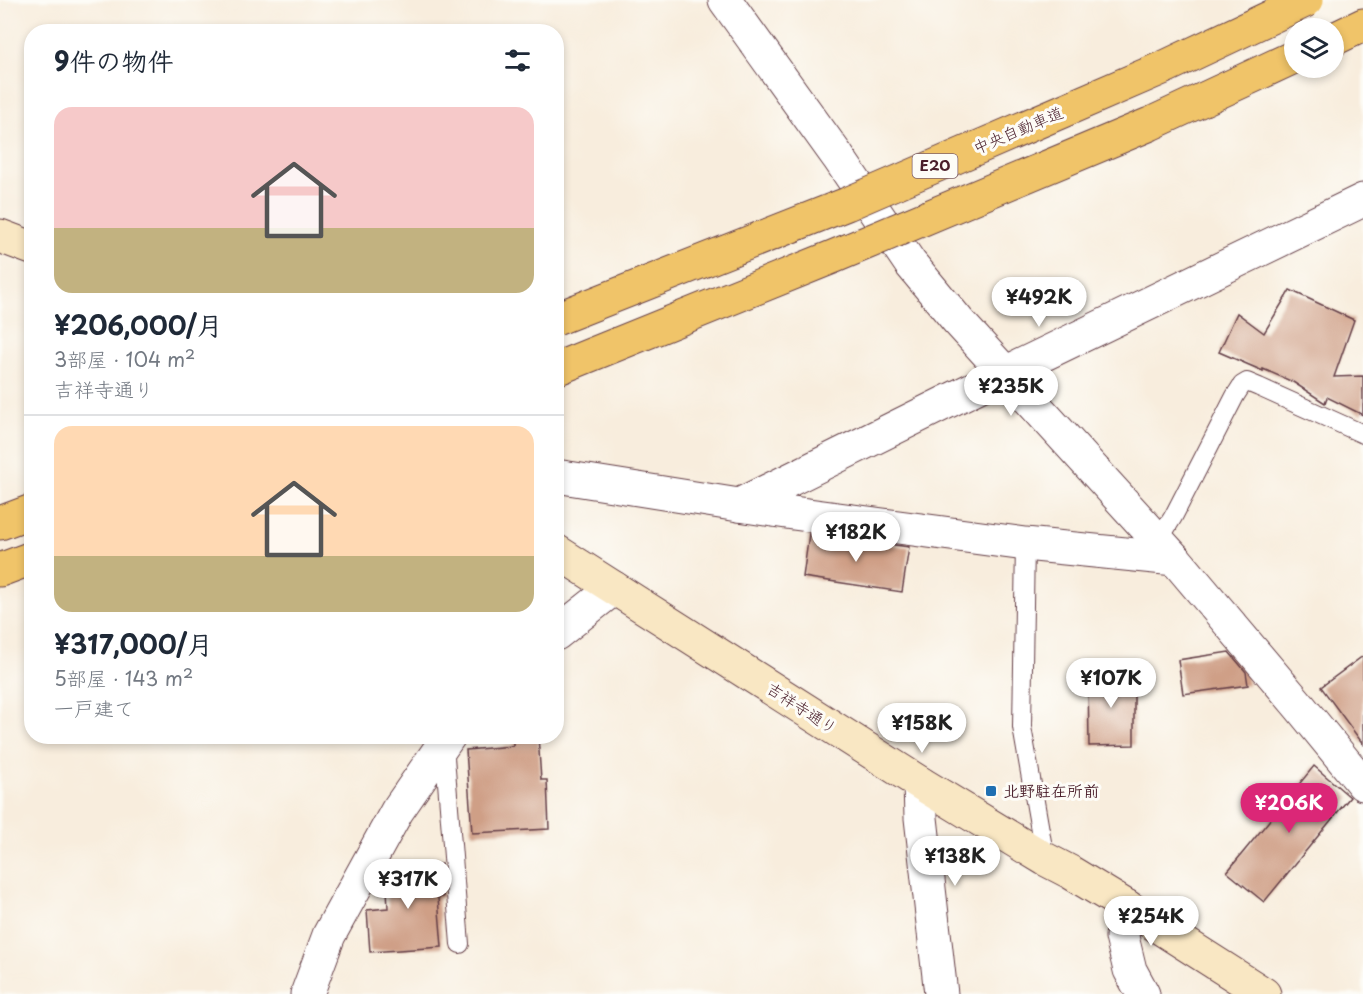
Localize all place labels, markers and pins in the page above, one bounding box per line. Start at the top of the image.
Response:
pin: ¥492K [997,277,1081,328]
pin: ¥235K [969,366,1053,417]
pin: ¥182K [814,512,898,563]
pin: ¥107K [1069,658,1153,709]
pin: ¥158K [880,703,964,754]
place label: 北野駐在所前 [1003,778,1099,802]
pin: ¥206K [1247,783,1331,834]
marker: 北野駐在所前 [984,784,998,798]
pin: ¥138K [913,836,997,887]
pin: ¥317K [366,859,450,910]
pin: ¥254K [1109,896,1193,947]

